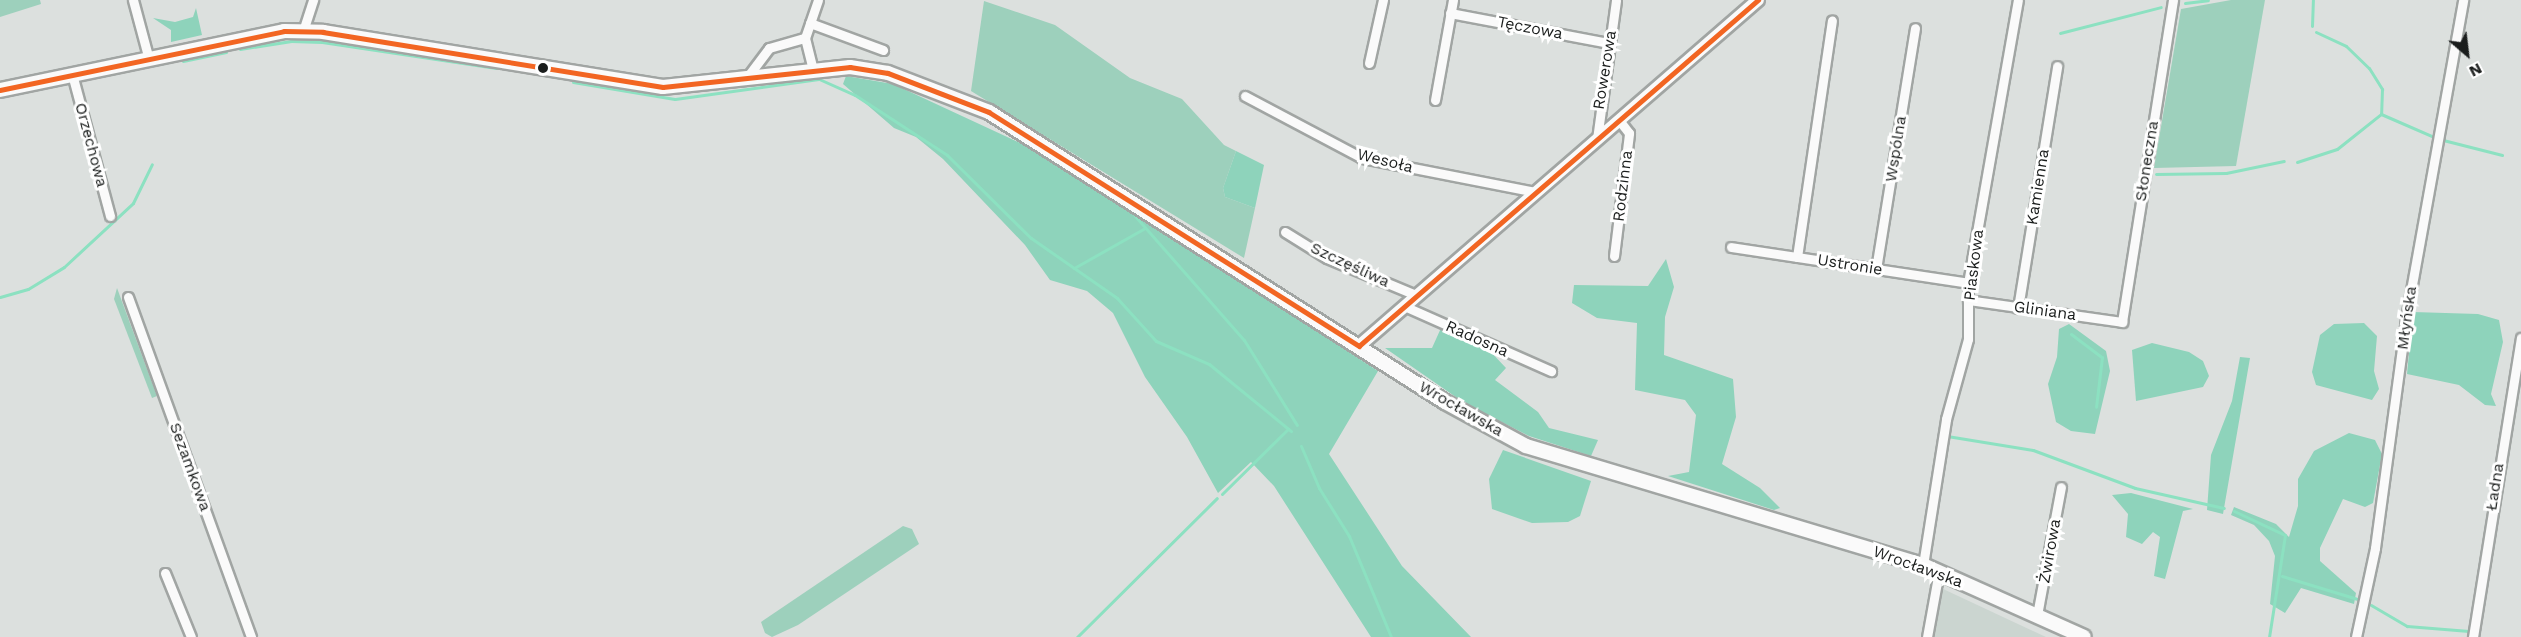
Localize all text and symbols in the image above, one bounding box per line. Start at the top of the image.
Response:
street label: Tęczowa [1496,12,1564,44]
north arrow [2437,24,2497,84]
street label: Rowerowa [1589,29,1621,111]
text: N [2466,59,2485,82]
unlabelled marker [537,62,549,74]
street label: Orzechowa [71,101,111,189]
street label: Wspólna [1881,114,1911,184]
street label: Słoneczna [2131,119,2163,203]
street label: Wesoła [1355,145,1415,177]
street label: Kamienna [2023,148,2053,226]
street label: Rodzinna [1609,149,1637,223]
street label: Piaskowa [1960,228,1988,302]
street label: Szczęśliwa [1307,238,1393,292]
street label: Ustronie [1816,250,1884,280]
street label: Młyńska [2393,285,2421,351]
street label: Gliniana [2013,297,2077,325]
street label: Radosna [1443,317,1511,361]
street label: Wrocławska [1415,377,1507,441]
street label: Sezamkowa [165,420,215,514]
street label: Ładna [2482,462,2508,512]
street label: Żwirowa [2035,517,2065,585]
street label: Wrocławska [1870,542,1966,592]

